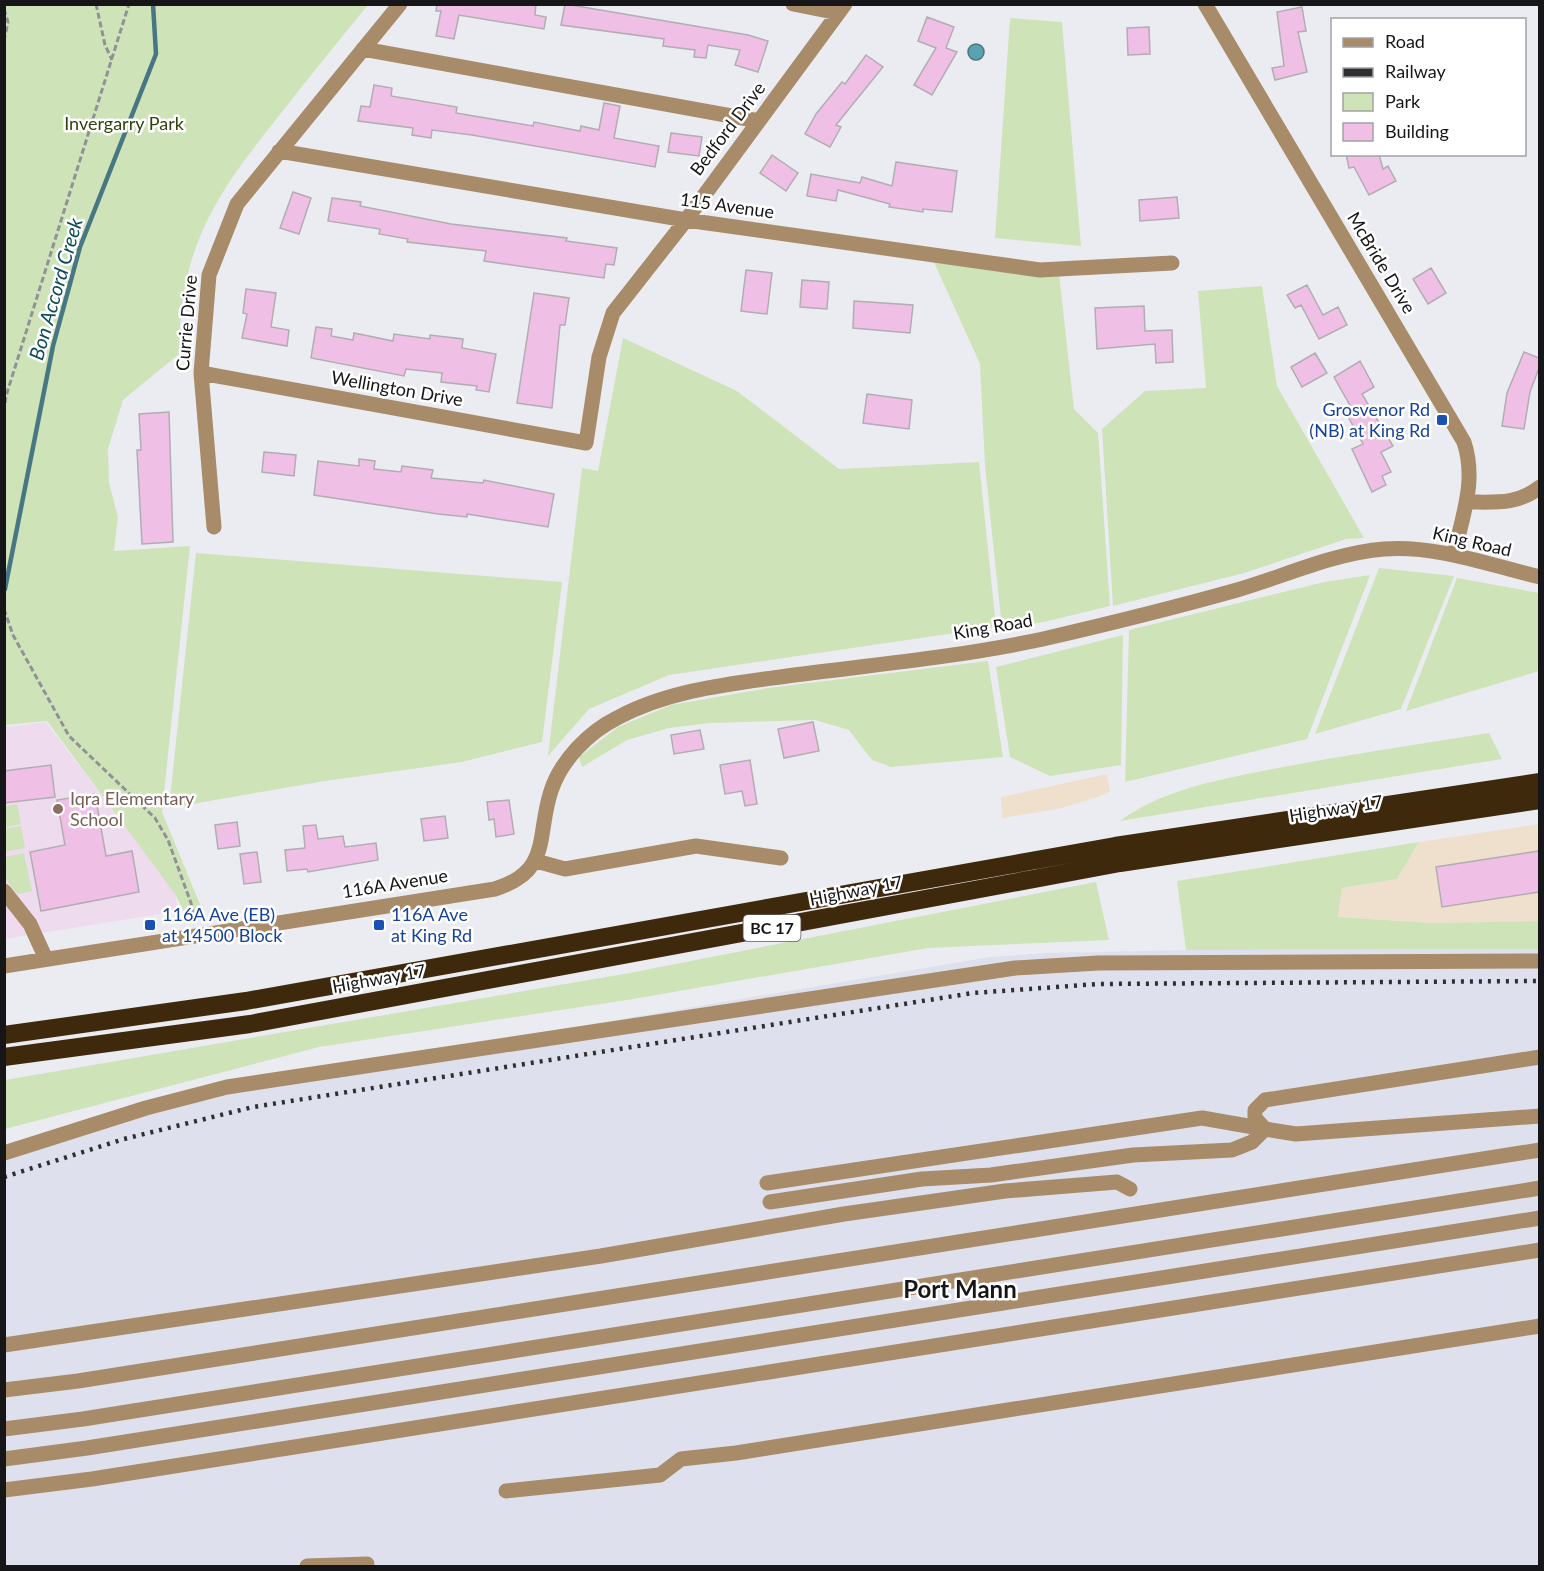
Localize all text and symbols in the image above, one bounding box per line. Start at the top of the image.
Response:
legend [1331,18,1526,156]
text: Road [1385,30,1425,52]
text: Railway [1385,60,1446,82]
street label: Bedford Drive [685,77,769,179]
text: Park [1385,90,1421,112]
park label: Invergarry Park [64,112,185,134]
text: Building [1385,120,1449,142]
street label: 115 Avenue [679,188,776,223]
street label: McBride Drive [1343,208,1421,317]
water label: Bon Accord Creek [23,214,87,363]
street label: Currie Drive [171,274,201,372]
street label: Wellington Drive [330,366,465,410]
place label: Grosvenor Rd (NB) at King Rd [1309,398,1430,441]
marker: Grosvenor Rd (NB) at King Rd [1435,413,1449,427]
street label: King Road [1431,521,1514,561]
street label: King Road [951,608,1034,644]
place label: Iqra Elementary School [70,787,195,830]
street label: Highway 17 [1288,790,1384,826]
marker: Iqra Elementary School [51,802,65,816]
street label: 116A Avenue [341,864,449,902]
street label: Highway 17 [807,870,904,910]
place label: 116A Ave (EB) at 14500 Block [162,903,283,946]
place label: 116A Ave at King Rd [391,903,472,946]
road number: BC 17 [744,915,800,941]
marker: 116A Ave (EB) at 14500 Block [143,918,157,932]
marker: 116A Ave at King Rd [372,918,386,932]
street label: Highway 17 [330,959,427,997]
district label: Port Mann [903,1274,1017,1303]

